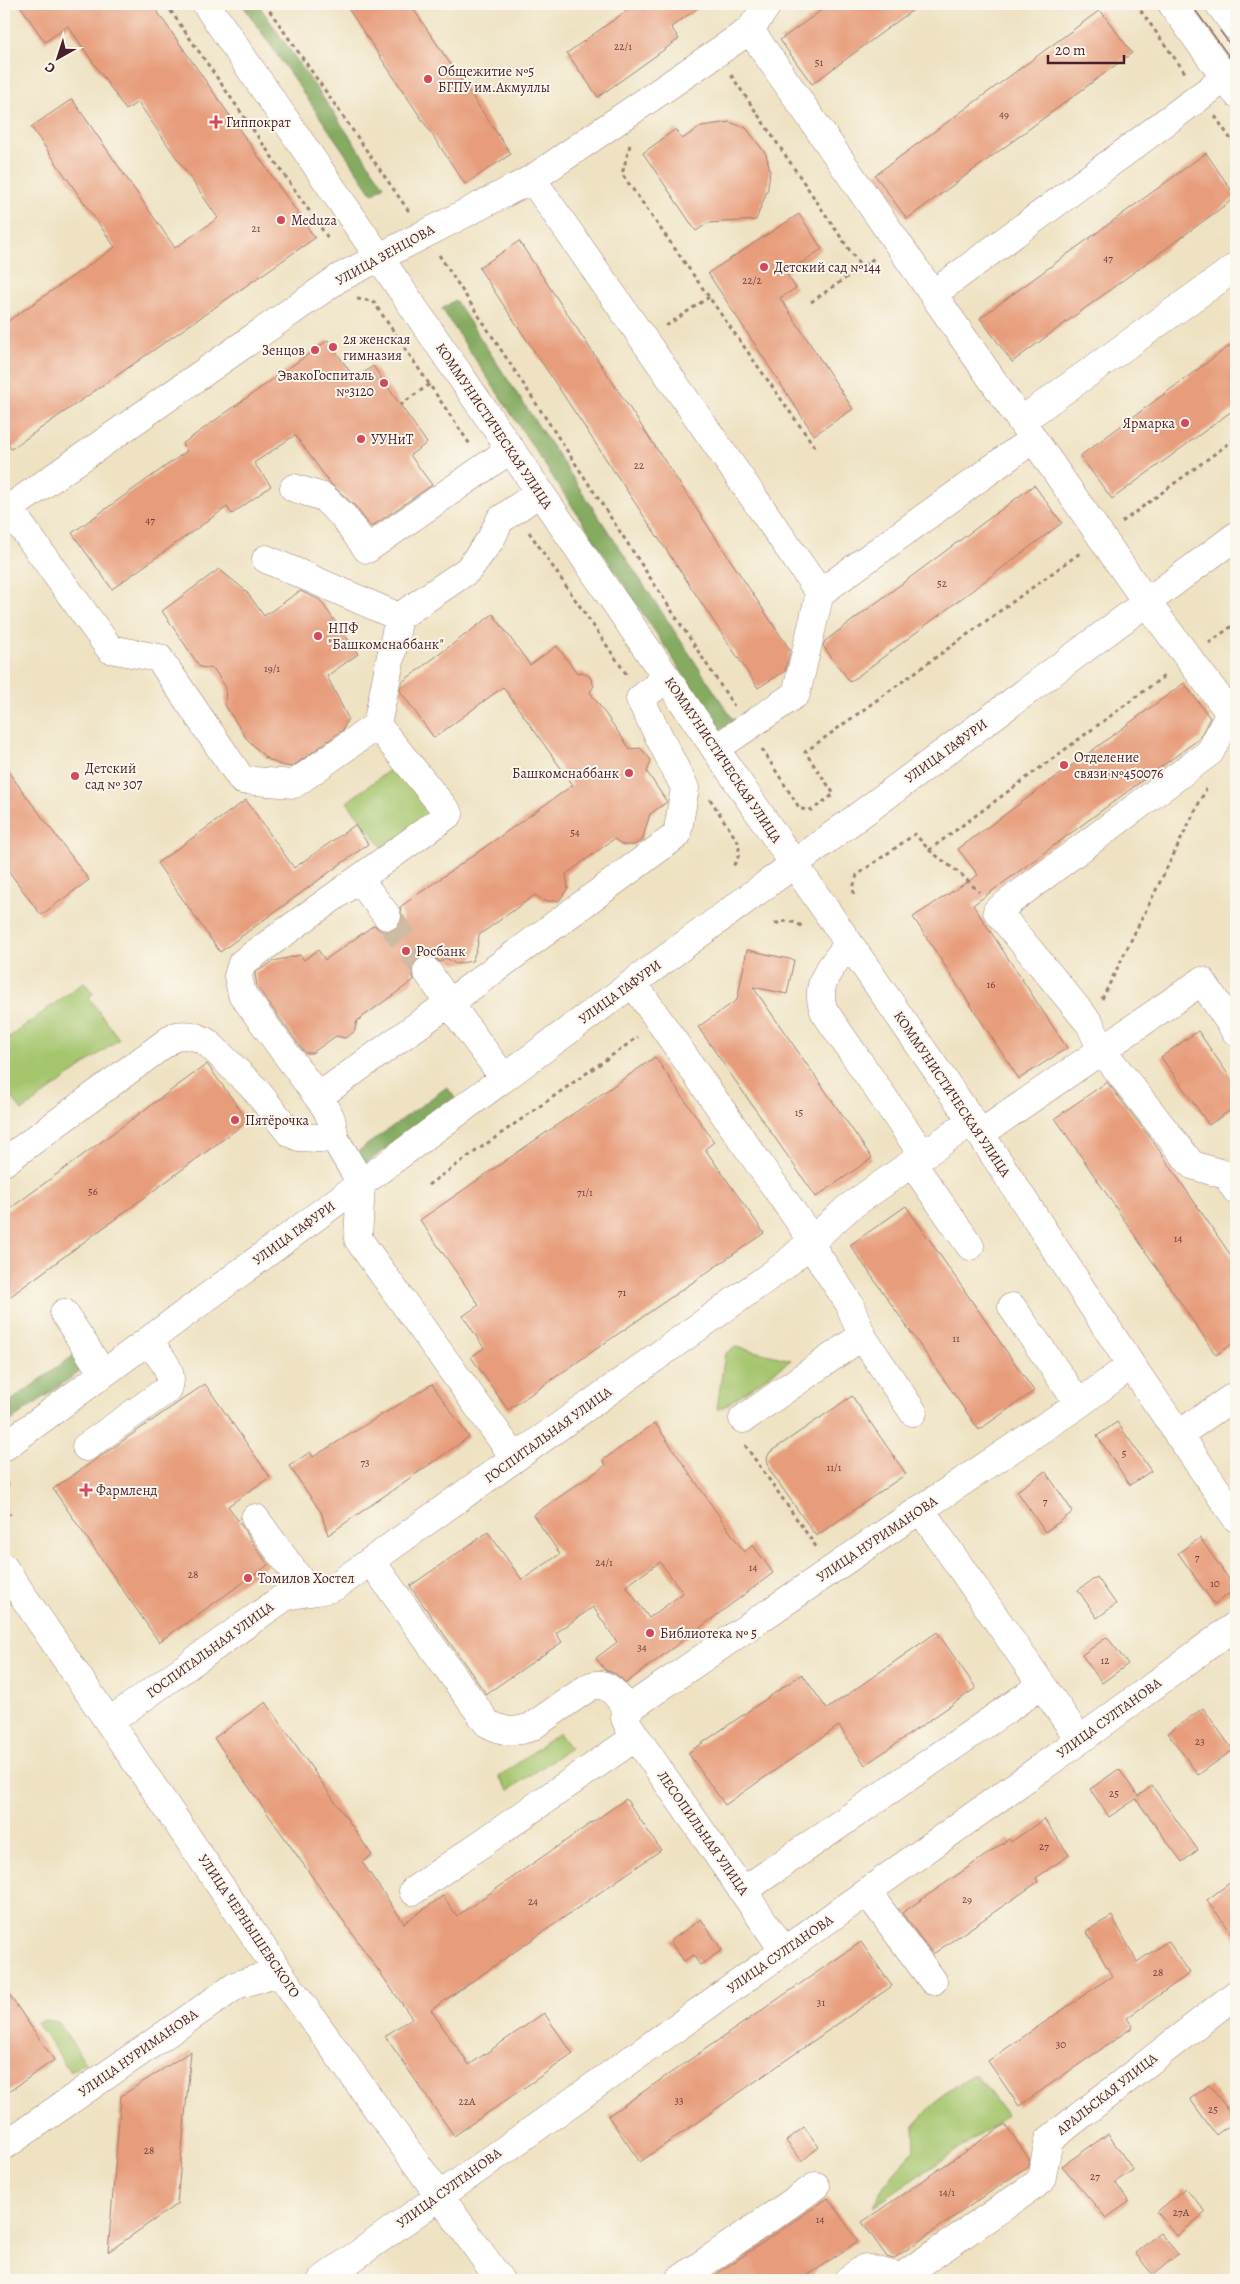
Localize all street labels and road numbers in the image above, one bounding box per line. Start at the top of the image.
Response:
street label: УЛИЦА ЗЕНЦОВА [332,220,439,290]
street label: КОММУНИСТИЧЕСКАЯ УЛИЦА [431,339,557,514]
street label: КОММУНИСТИЧЕСКАЯ УЛИЦА [660,673,786,848]
street label: УЛИЦА ГАФУРИ [901,714,991,788]
street label: УЛИЦА ГАФУРИ [575,955,665,1029]
street label: КОММУНИСТИЧЕСКАЯ УЛИЦА [889,1007,1015,1182]
street label: УЛИЦА ГАФУРИ [249,1196,339,1270]
street label: ГОСПИТАЛЬНАЯ УЛИЦА [481,1382,616,1488]
street label: УЛИЦА НУРИМАНОВА [813,1491,942,1587]
street label: ГОСПИТАЛЬНАЯ УЛИЦА [143,1597,278,1703]
street label: УЛИЦА СУЛТАНОВА [1053,1673,1166,1763]
street label: ЛЕСОПИЛЬНАЯ УЛИЦА [653,1767,754,1900]
street label: УЛИЦА ЧЕРНЫШЕВСКОГО [194,1850,304,2002]
street label: УЛИЦА СУЛТАНОВА [723,1910,838,1998]
street label: УЛИЦА НУРИМАНОВА [74,2004,202,2101]
street label: АРАЛЬСКАЯ УЛИЦА [1052,2048,1162,2140]
street label: УЛИЦА СУЛТАНОВА [393,2143,506,2233]

